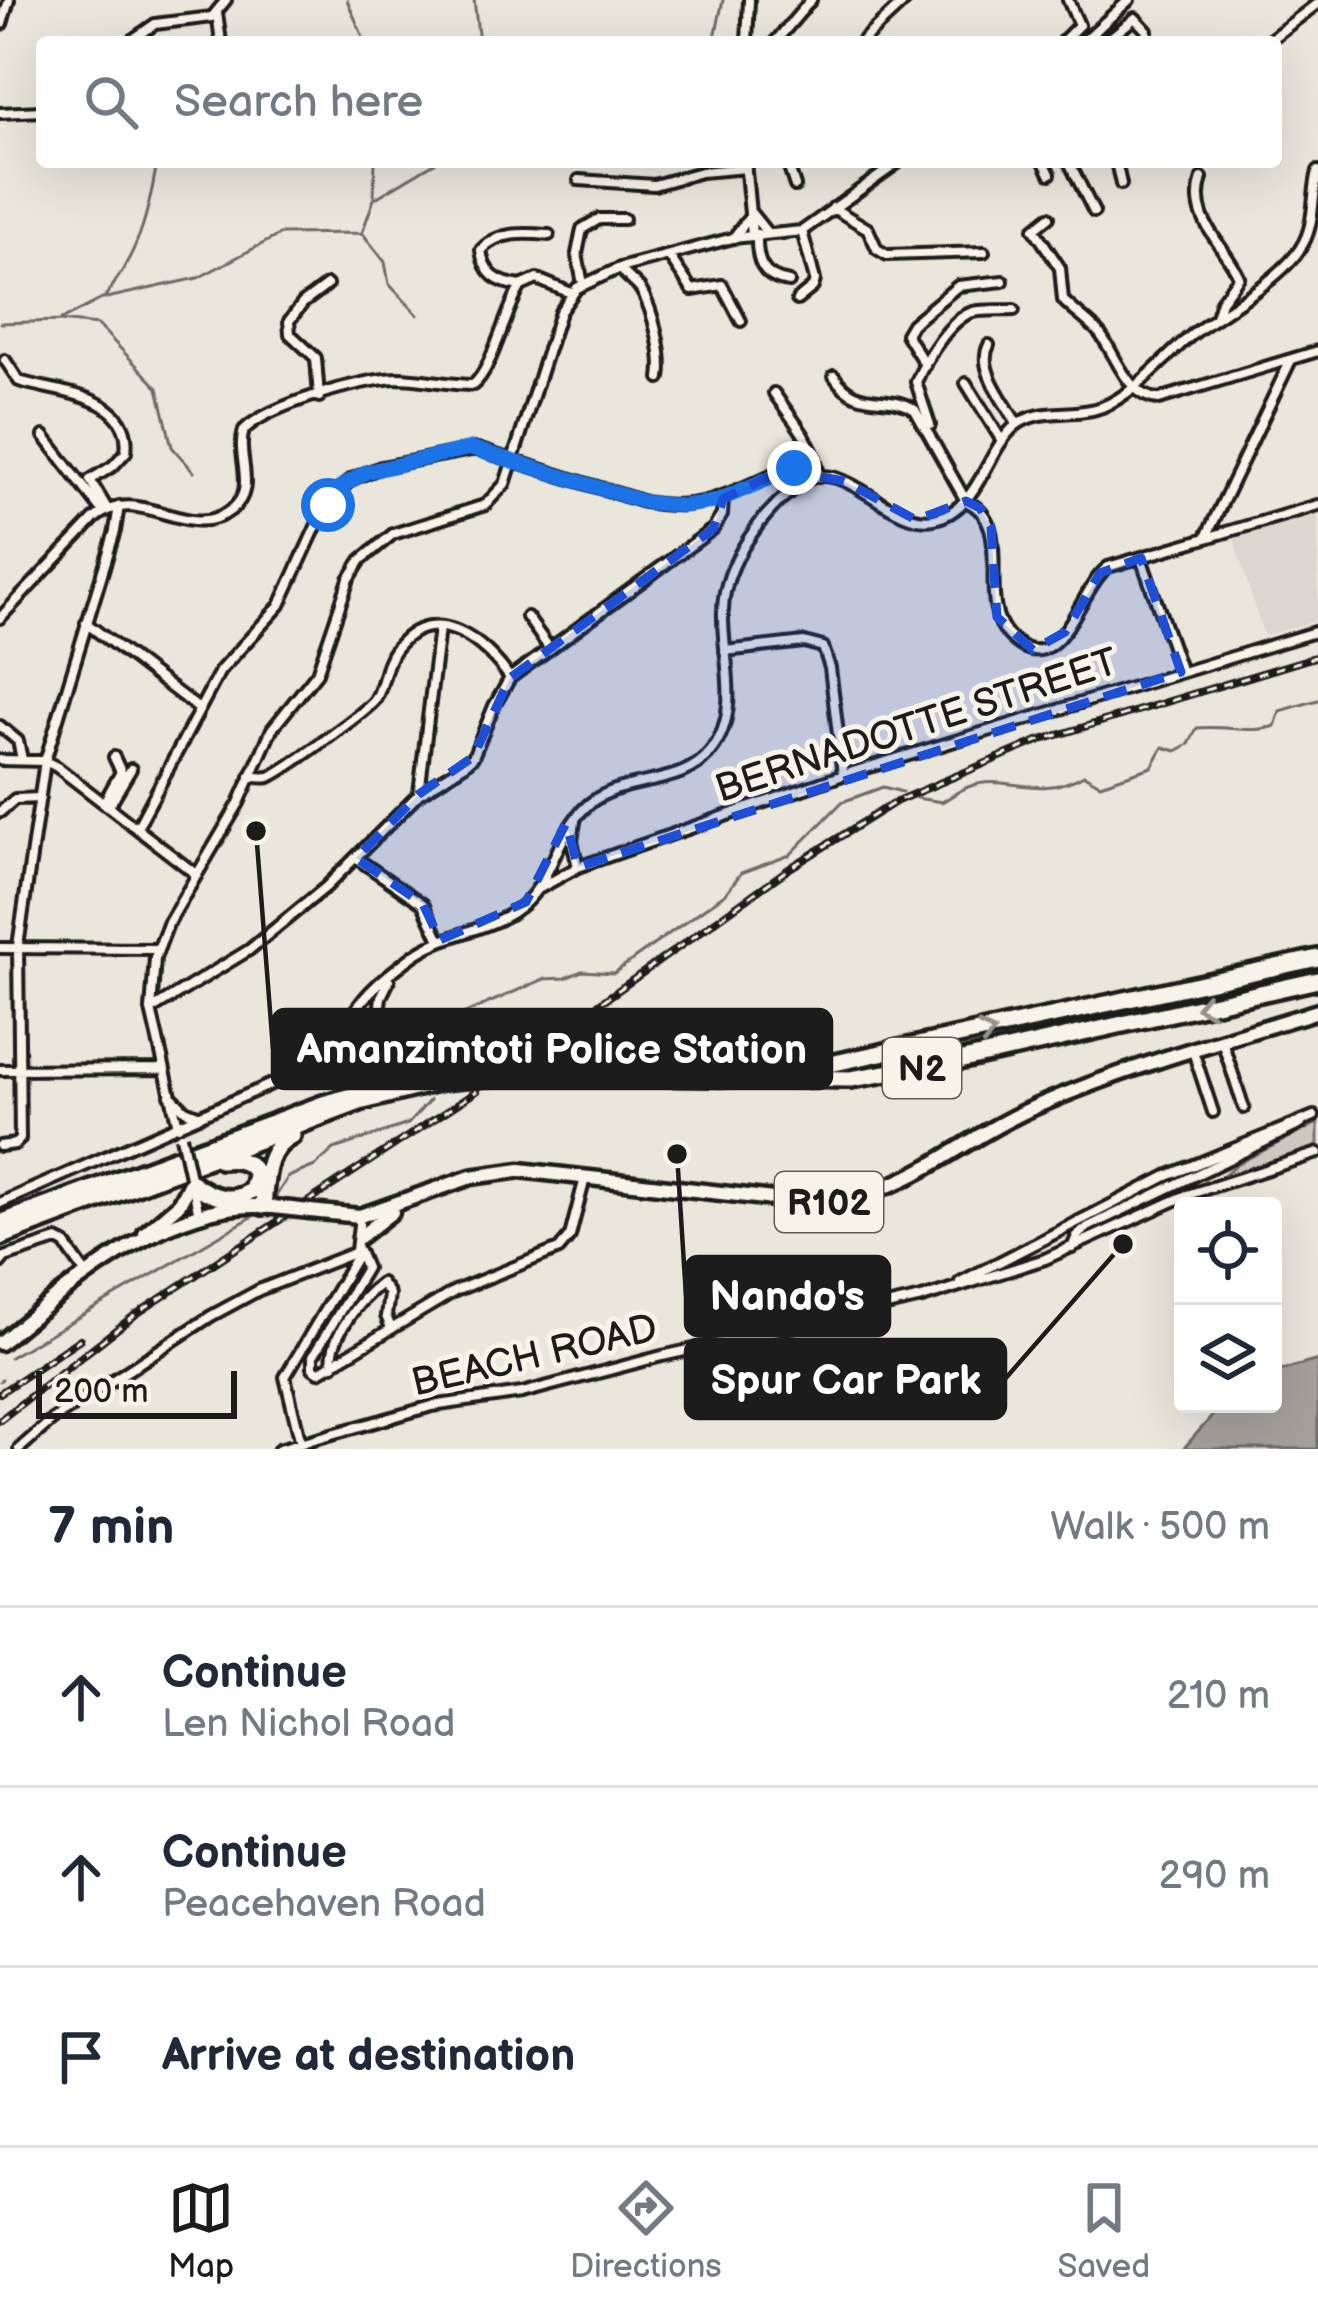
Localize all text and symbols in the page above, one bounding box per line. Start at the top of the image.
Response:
search box [36,36,1282,168]
icon: search [78,69,144,135]
text: Search here [174,75,423,130]
route end [767,441,821,495]
route start [301,478,355,532]
street label: BERNADOTTE STREET [710,639,1124,814]
one-way arrow [1194,993,1214,1018]
callout: Amanzimtoti Police Station [273,1010,831,1088]
one-way arrow [976,1021,996,1046]
text: Amanzimtoti Police Station [296,1025,807,1076]
road number: N2 [883,1038,961,1098]
road number: R102 [775,1172,883,1232]
map controls [1174,1197,1282,1413]
button: locate [1174,1197,1282,1305]
callout: Nando's [686,1257,889,1335]
text: Nando's [709,1272,865,1323]
street label: BEACH ROAD [407,1305,662,1408]
button: layers [1174,1305,1282,1413]
callout: Spur Car Park [686,1340,1005,1418]
text: Spur Car Park [711,1356,981,1407]
scale bar [36,1365,237,1418]
text: 200 m [54,1372,148,1412]
text: 7 min [48,1497,174,1558]
text: Walk · 500 m [1050,1504,1270,1551]
text: Continue [162,1646,347,1701]
icon: ahead [48,1664,114,1730]
text: 210 m [1167,1673,1270,1720]
text: Len Nichol Road [162,1701,455,1748]
text: Continue [162,1826,347,1881]
icon: ahead [48,1844,114,1910]
text: 290 m [1159,1853,1270,1900]
text: Peacehaven Road [162,1881,486,1928]
icon: arrive [48,2024,114,2090]
text: Arrive at destination [162,2029,575,2084]
tab: Map [168,2175,234,2287]
tab: Directions [570,2175,722,2287]
tab: Saved [1057,2175,1150,2287]

